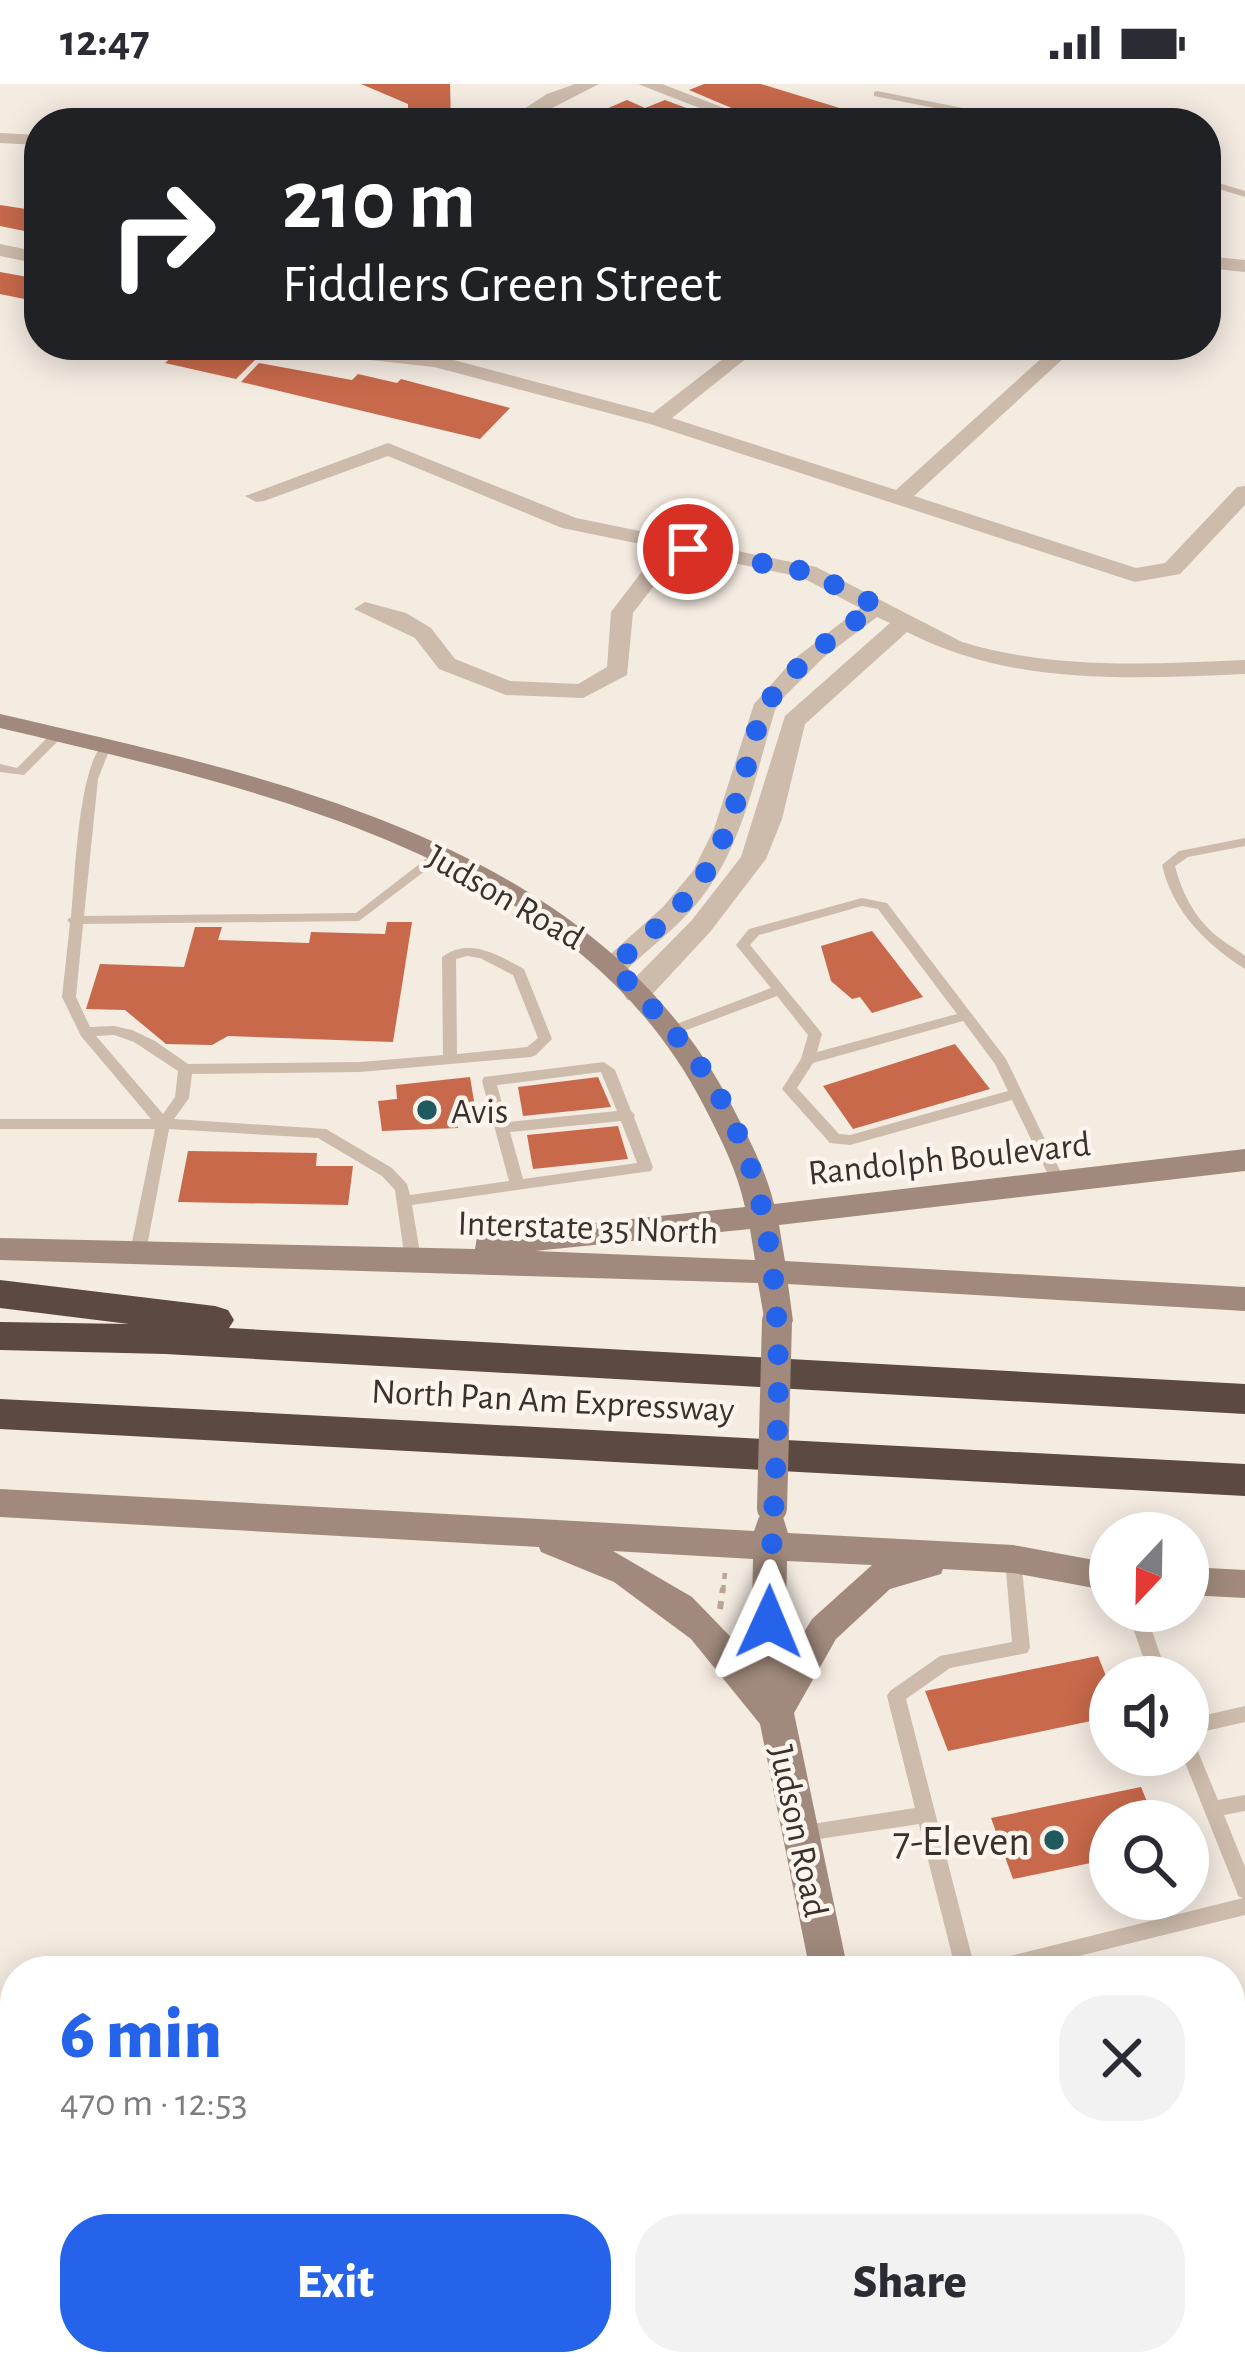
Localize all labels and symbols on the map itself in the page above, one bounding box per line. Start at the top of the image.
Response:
pin [637,498,739,600]
street label: Judson Road [420,839,590,957]
place label: Avis [451,1094,508,1130]
marker: Avis [414,1097,440,1123]
street label: Randolph Boulevard [806,1126,1092,1192]
street label: Interstate 35 North [457,1205,719,1251]
street label: North Pan Am Expressway [370,1374,735,1428]
north arrow [1089,1512,1209,1632]
position arrow [706,1559,832,1685]
street label: Judson Road [762,1742,834,1921]
place label: 7-Eleven [893,1821,1030,1863]
marker: 7-Eleven [1041,1827,1067,1853]

